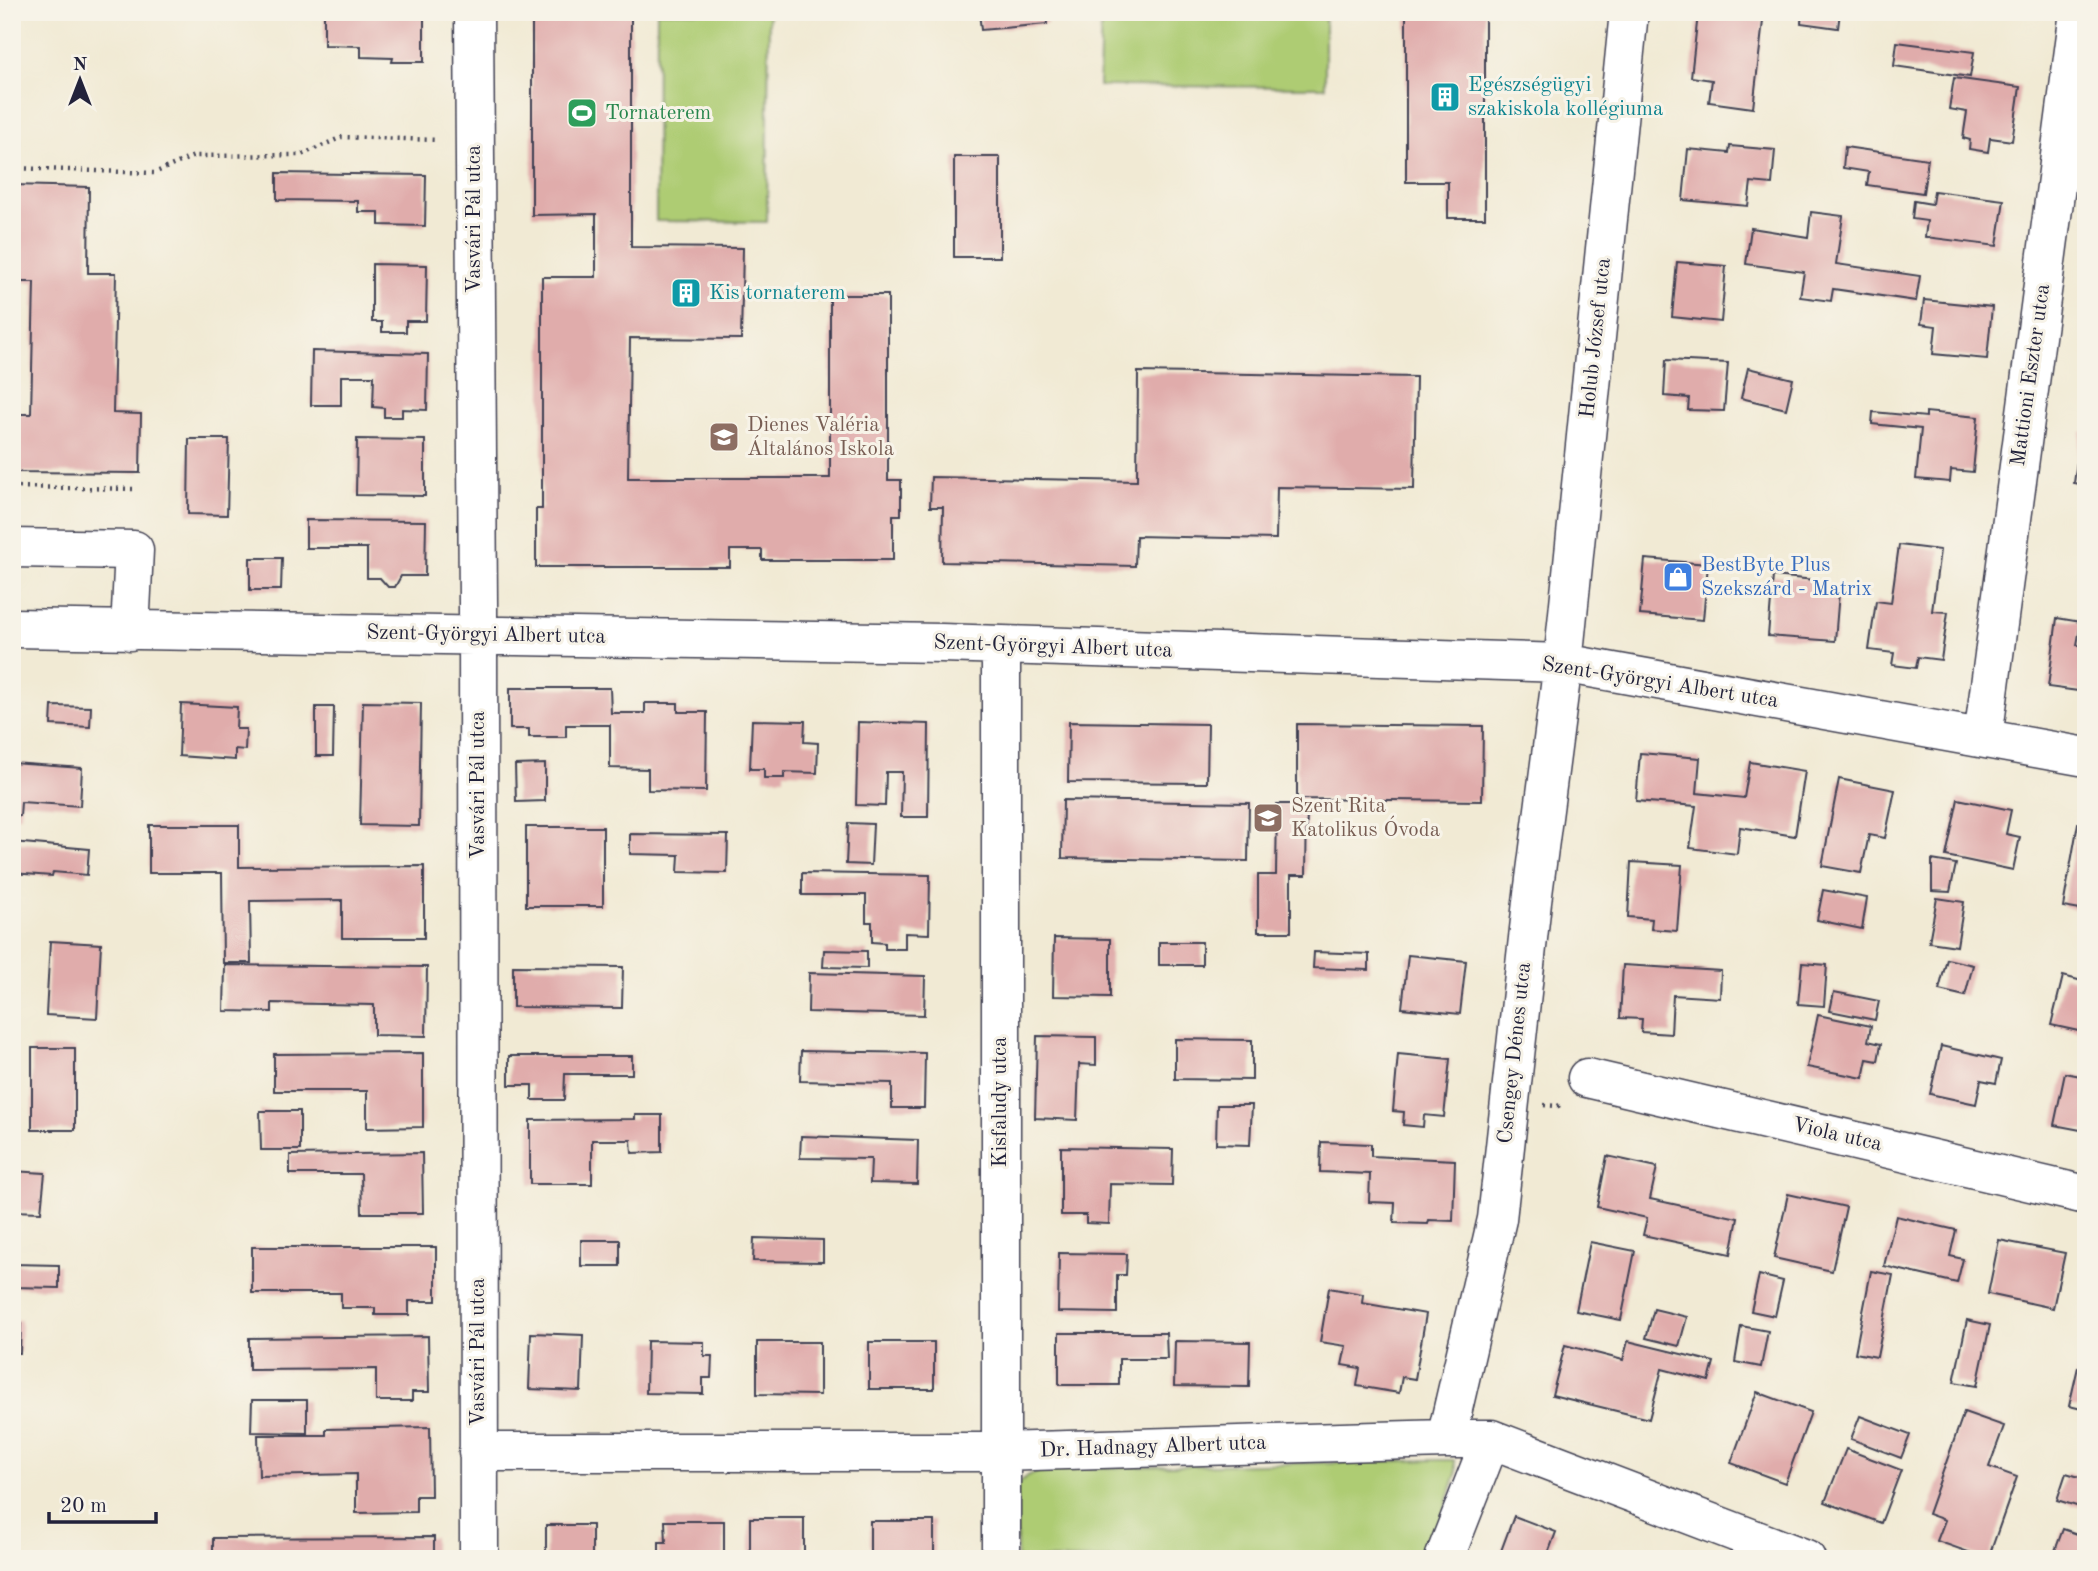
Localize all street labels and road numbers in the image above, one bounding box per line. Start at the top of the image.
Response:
street label: Vasvári Pál utca [464,145,485,293]
street label: Holub József utca [1577,257,1615,419]
street label: Mattioni Eszter utca [2008,282,2054,468]
street label: Szent-Györgyi Albert utca [366,622,606,648]
street label: Szent-Györgyi Albert utca [933,632,1173,662]
street label: Szent-Györgyi Albert utca [1540,654,1780,712]
street label: Vasvári Pál utca [468,711,489,859]
street label: Csengey Dénes utca [1495,961,1535,1145]
street label: Kisfaludy utca [990,1037,1011,1167]
street label: Viola utca [1790,1114,1884,1156]
street label: Vasvári Pál utca [468,1278,489,1426]
street label: Dr. Hadnagy Albert utca [1039,1433,1267,1461]

